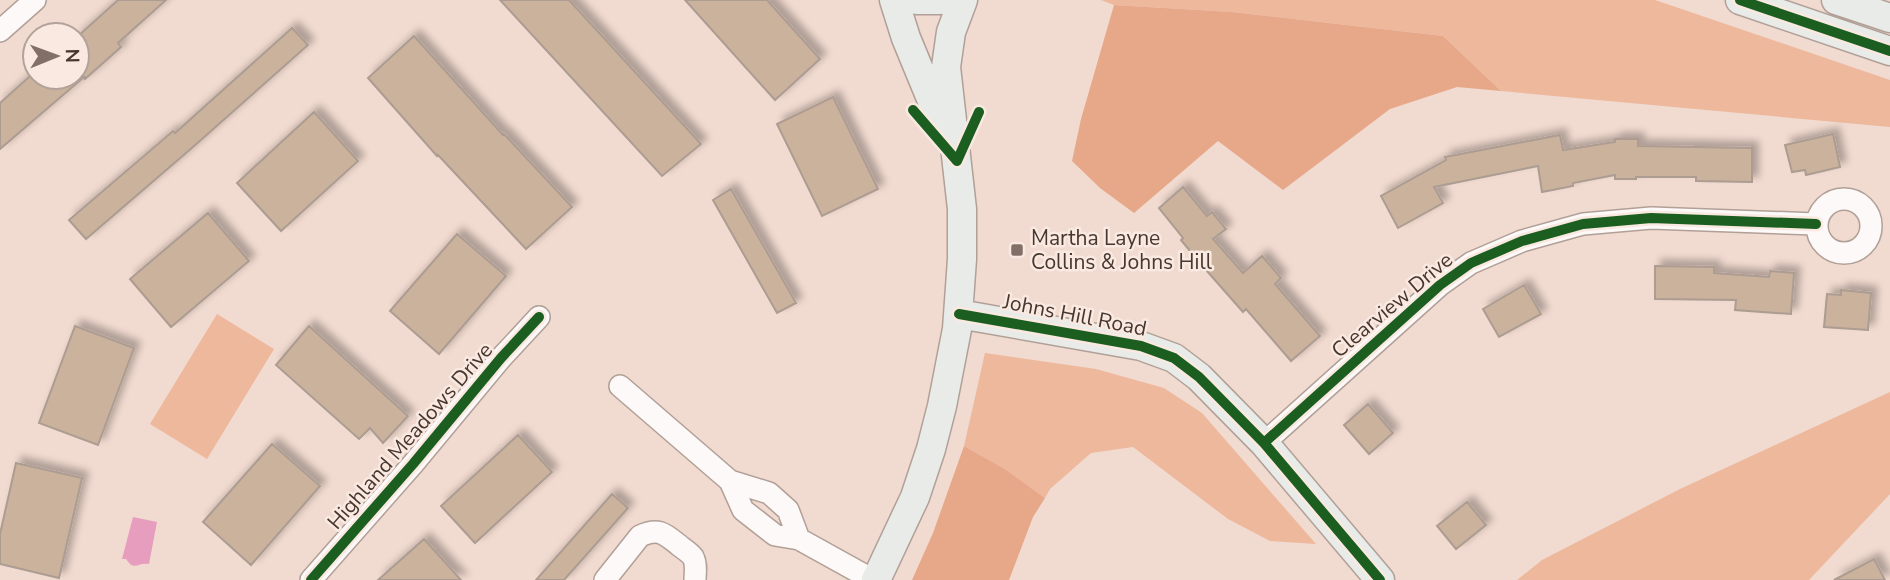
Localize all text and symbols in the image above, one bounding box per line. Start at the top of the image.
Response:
north arrow [21,21,91,91]
text: N [59,48,85,63]
place label: Martha Layne Collins & Johns Hill [1031,224,1213,276]
marker: Martha Layne Collins & Johns Hill [1009,242,1025,258]
street label: Clearview Drive [1325,246,1459,364]
street label: Johns Hill Road [1000,287,1149,343]
street label: Highland Meadows Drive [321,337,499,535]

